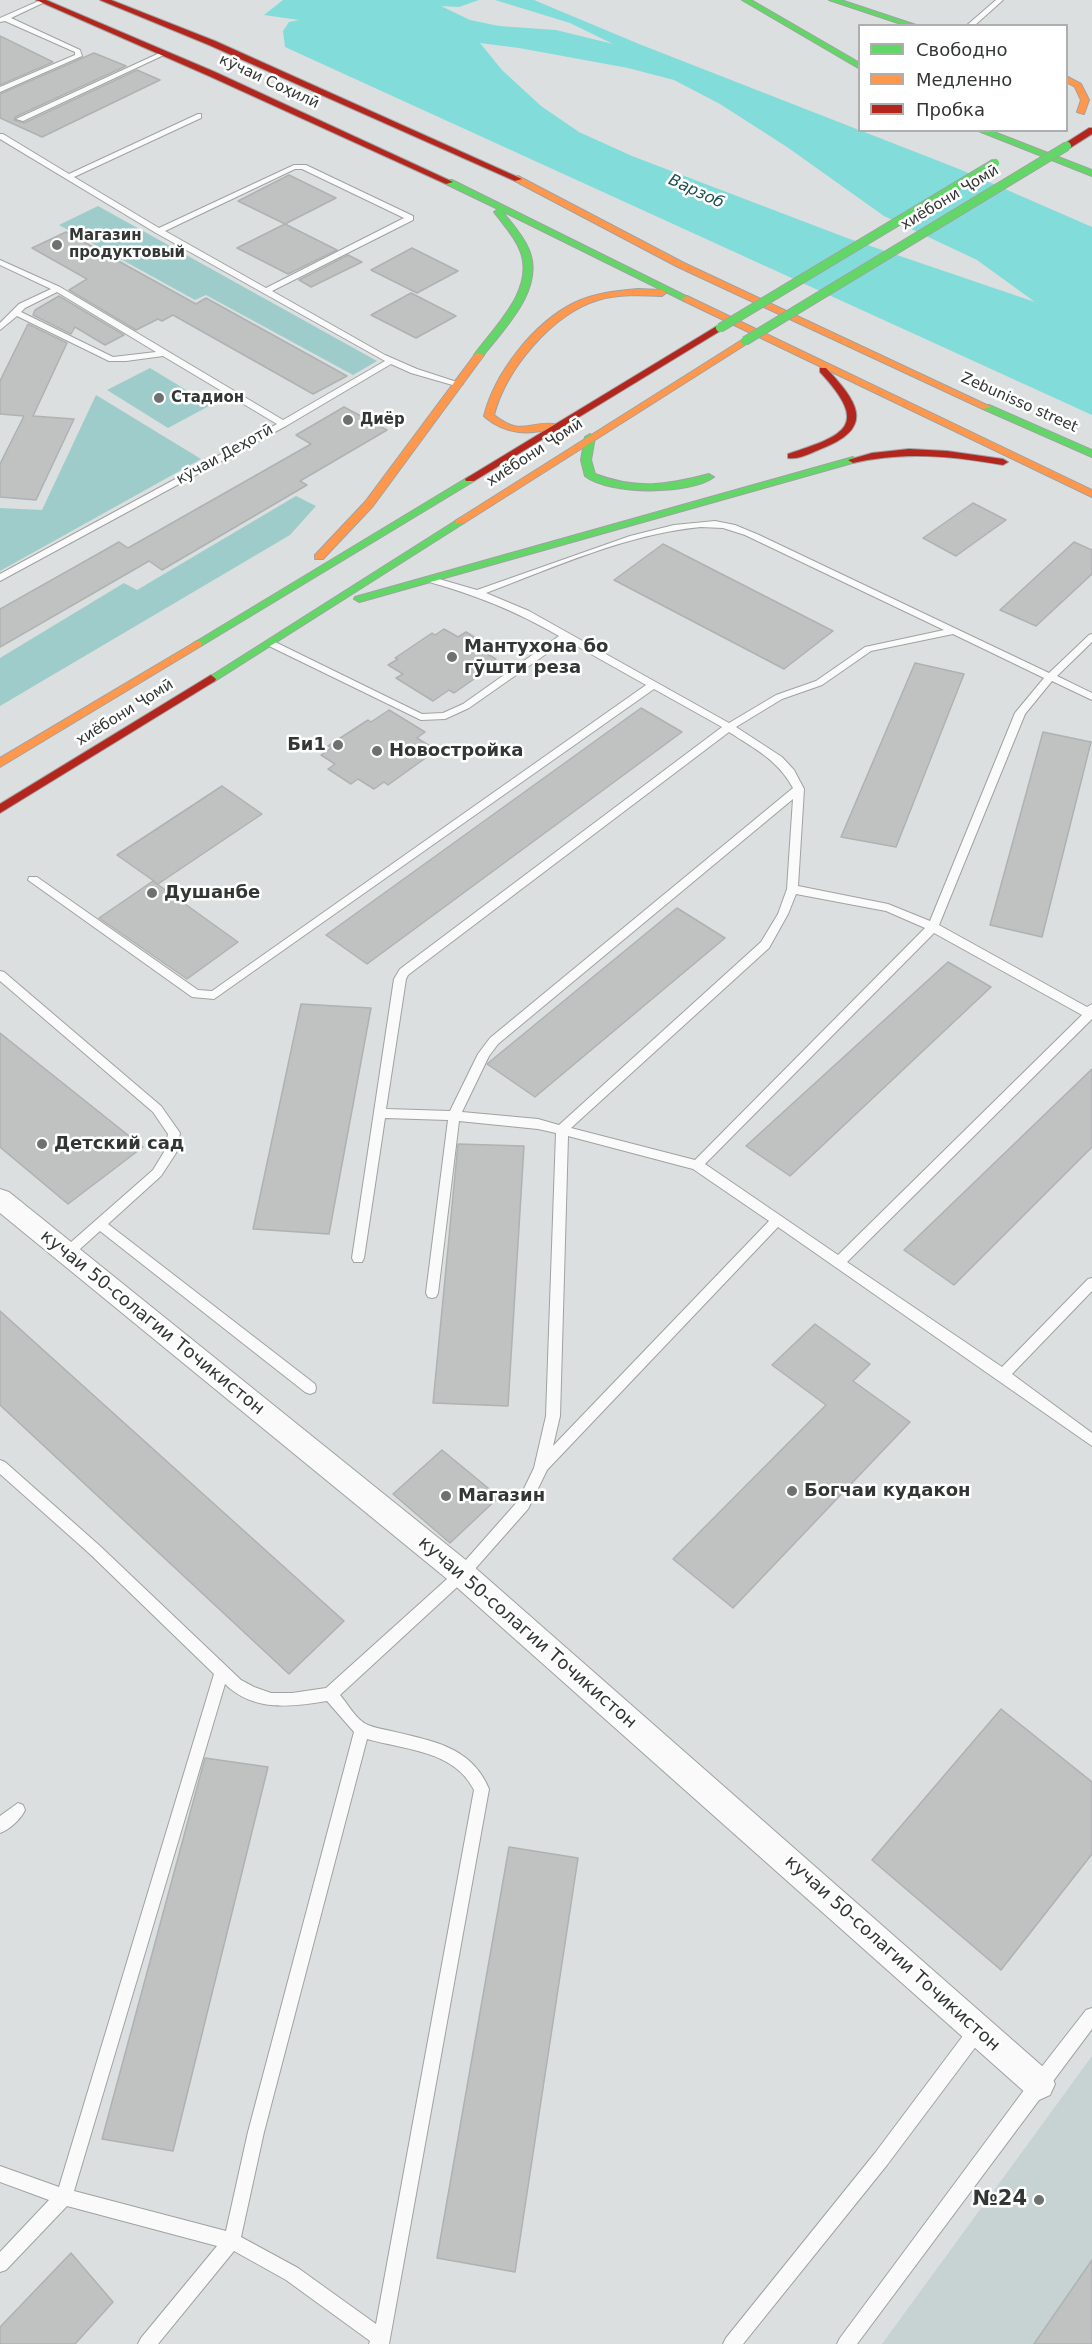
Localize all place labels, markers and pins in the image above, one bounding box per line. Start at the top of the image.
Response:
place label: Магазин продуктовый [69,227,185,262]
marker: Магазин продуктовый [50,238,64,252]
place label: Стадион [171,389,244,407]
marker: Стадион [152,391,166,405]
place label: Диёр [360,411,405,429]
marker: Диёр [341,413,355,427]
place label: Мантухона бо гӯшти реза [464,636,608,678]
marker: Мантухона бо гӯшти реза [445,650,459,664]
place label: Би1 [287,734,326,756]
marker: Би1 [331,738,345,752]
place label: Новостройка [389,740,524,762]
marker: Новостройка [370,744,384,758]
place label: Душанбе [164,882,260,904]
marker: Душанбе [145,886,159,900]
place label: Детский сад [54,1133,184,1155]
marker: Детский сад [35,1137,49,1151]
place label: Богчаи кудакон [804,1480,971,1502]
marker: Богчаи кудакон [785,1484,799,1498]
place label: Магазин [458,1485,545,1507]
marker: Магазин [439,1489,453,1503]
place label: №24 [973,2187,1027,2213]
marker: №24 [1032,2193,1046,2207]

